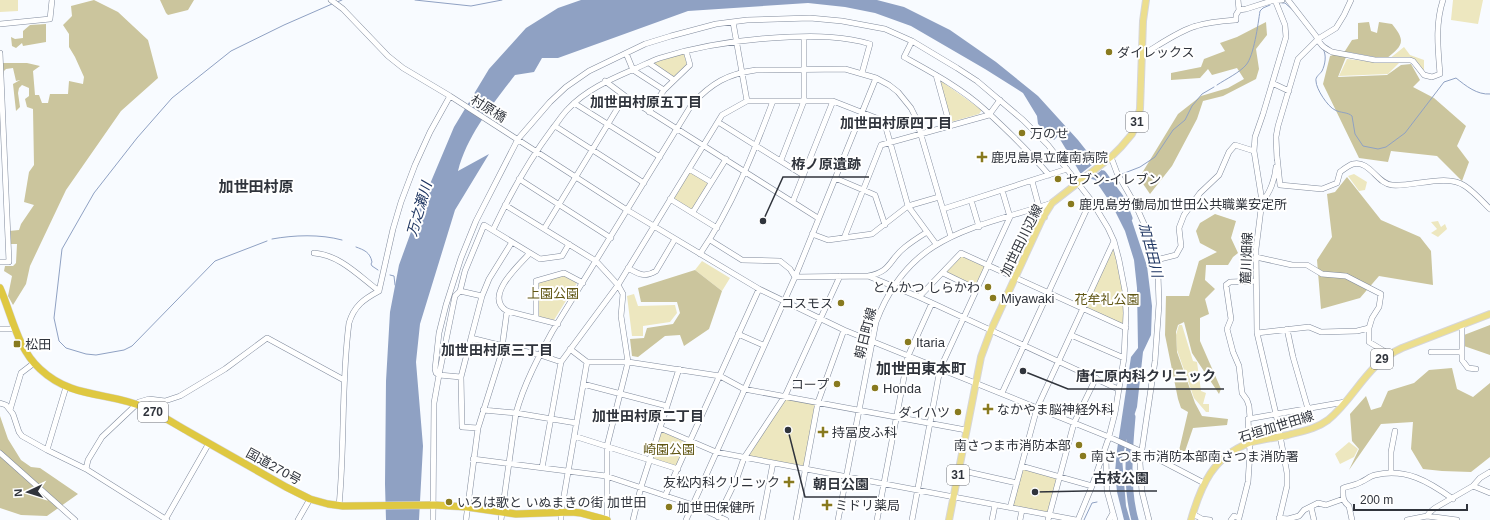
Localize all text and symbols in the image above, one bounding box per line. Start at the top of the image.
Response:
place label: ダイレックス [1117,45,1195,60]
marker: ダイレックス [1104,47,1114,57]
street label: 村原橋 [468,92,509,125]
district label: 加世田村原五丁目 [590,94,702,110]
road number: 31 [1126,112,1148,132]
district label: 加世田村原四丁目 [840,115,952,131]
place label: 万のせ [1030,126,1069,141]
marker: 万のせ [1017,128,1027,138]
place label: 鹿児島県立薩南病院 [991,150,1108,165]
callout: 栫ノ原遺跡 [783,151,869,177]
marker: 鹿児島県立薩南病院 [976,151,988,163]
text: 栫ノ原遺跡 [791,156,861,172]
place label: セブン-イレブン [1066,172,1161,187]
marker: セブン-イレブン [1053,174,1063,184]
district label: 加世田村原 [218,178,294,195]
water label: 万之瀬川 [404,178,435,238]
place label: 鹿児島労働局加世田公共職業安定所 [1079,197,1287,212]
marker: 鹿児島労働局加世田公共職業安定所 [1066,199,1076,209]
street label: 加世田川辺線 [998,202,1045,279]
water label: 加世田川 [1136,221,1166,281]
street label: 麓川畑線 [1238,232,1255,284]
place label: とんかつ しらかわ [872,280,980,295]
marker: とんかつ しらかわ [983,282,993,292]
park label: 上園公園 [527,286,579,301]
place label: Miyawaki [1001,291,1055,306]
park label: 花牟礼公園 [1074,292,1140,307]
marker: Miyawaki [988,293,998,303]
place label: コスモス [781,296,833,311]
marker: コスモス [836,298,846,308]
street label: 朝日町線 [852,306,879,360]
place label: Itaria [916,335,946,350]
place label: 松田 [25,337,51,352]
marker: Itaria [903,337,913,347]
marker: 松田 [12,339,22,349]
district label: 加世田村原三丁目 [441,342,553,358]
road number: 29 [1371,349,1393,369]
district label: 加世田東本町 [876,360,966,377]
callout: 唐仁原内科クリニック [1068,363,1224,389]
text: 唐仁原内科クリニック [1076,368,1216,384]
place label: コープ [791,377,829,392]
marker: コープ [832,379,842,389]
place label: Honda [883,381,922,396]
marker: Honda [870,383,880,393]
road number: 270 [138,402,168,422]
place label: なかやま脳神経外科 [997,402,1114,417]
marker: なかやま脳神経外科 [982,403,994,415]
place label: ダイハツ [898,405,950,420]
marker: ダイハツ [953,407,963,417]
district label: 加世田村原二丁目 [592,408,704,424]
street label: 石垣加世田線 [1237,408,1316,445]
place label: 持冨皮ふ科 [832,425,897,440]
marker: 持冨皮ふ科 [817,426,829,438]
place label: 南さつま市消防本部 [954,438,1071,453]
marker: 南さつま市消防本部 [1074,440,1084,450]
park label: 崎園公園 [643,442,695,457]
street label: 国道270号 [244,445,304,488]
place label: 南さつま市消防本部南さつま消防署 [1091,449,1299,464]
marker: 南さつま市消防本部南さつま消防署 [1078,451,1088,461]
road number: 31 [947,465,969,485]
callout: 古枝公園 [1085,465,1157,491]
text: 古枝公園 [1093,470,1149,486]
callout: 朝日公園 [805,471,877,497]
north arrow [8,472,48,512]
place label: 友松内科クリニック [663,475,780,490]
marker: 友松内科クリニック [783,476,795,488]
text: 朝日公園 [813,476,869,492]
scale bar [1354,486,1467,512]
text: N [12,488,24,497]
text: 200 m [1360,493,1393,507]
place label: いろは歌と いぬまきの街 加世田 [457,495,646,510]
marker: いろは歌と いぬまきの街 加世田 [444,497,454,507]
place label: ミドリ薬局 [835,498,900,513]
place label: 加世田保健所 [677,500,755,515]
marker: ミドリ薬局 [822,500,832,510]
marker: 加世田保健所 [664,502,674,512]

